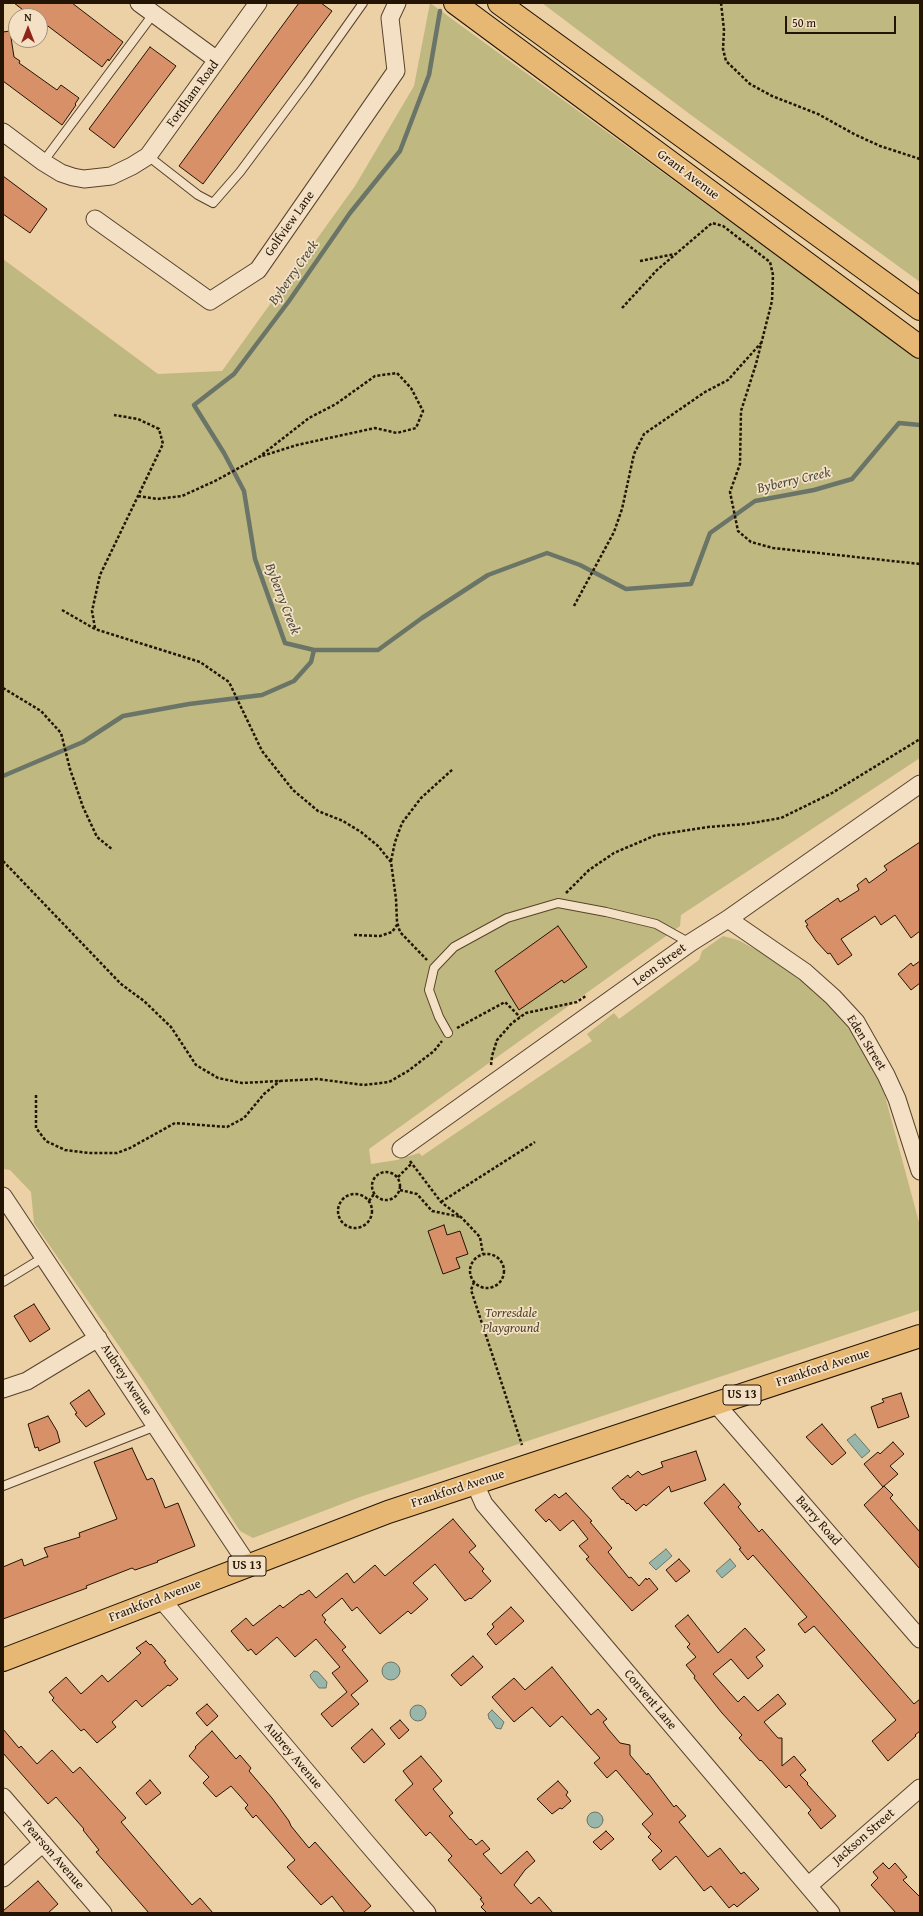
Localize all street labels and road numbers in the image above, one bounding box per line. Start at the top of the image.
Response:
street label: Fordham Road [164,58,222,130]
street label: Grant Avenue [654,147,722,203]
street label: Golfview Lane [262,188,318,260]
street label: Leon Street [630,940,690,990]
street label: Eden Street [843,1012,889,1074]
street label: Aubrey Avenue [97,1341,155,1419]
street label: Frankford Avenue [774,1346,872,1390]
road number: US 13 [723,1385,761,1405]
street label: Frankford Avenue [409,1467,507,1511]
street label: Barry Road [792,1493,844,1549]
road number: US 13 [228,1556,266,1576]
street label: Frankford Avenue [107,1576,203,1626]
street label: Convent Lane [620,1667,680,1733]
street label: Aubrey Avenue [261,1720,325,1792]
street label: Jackson Street [830,1806,898,1868]
street label: Pearson Avenue [19,1817,87,1893]

